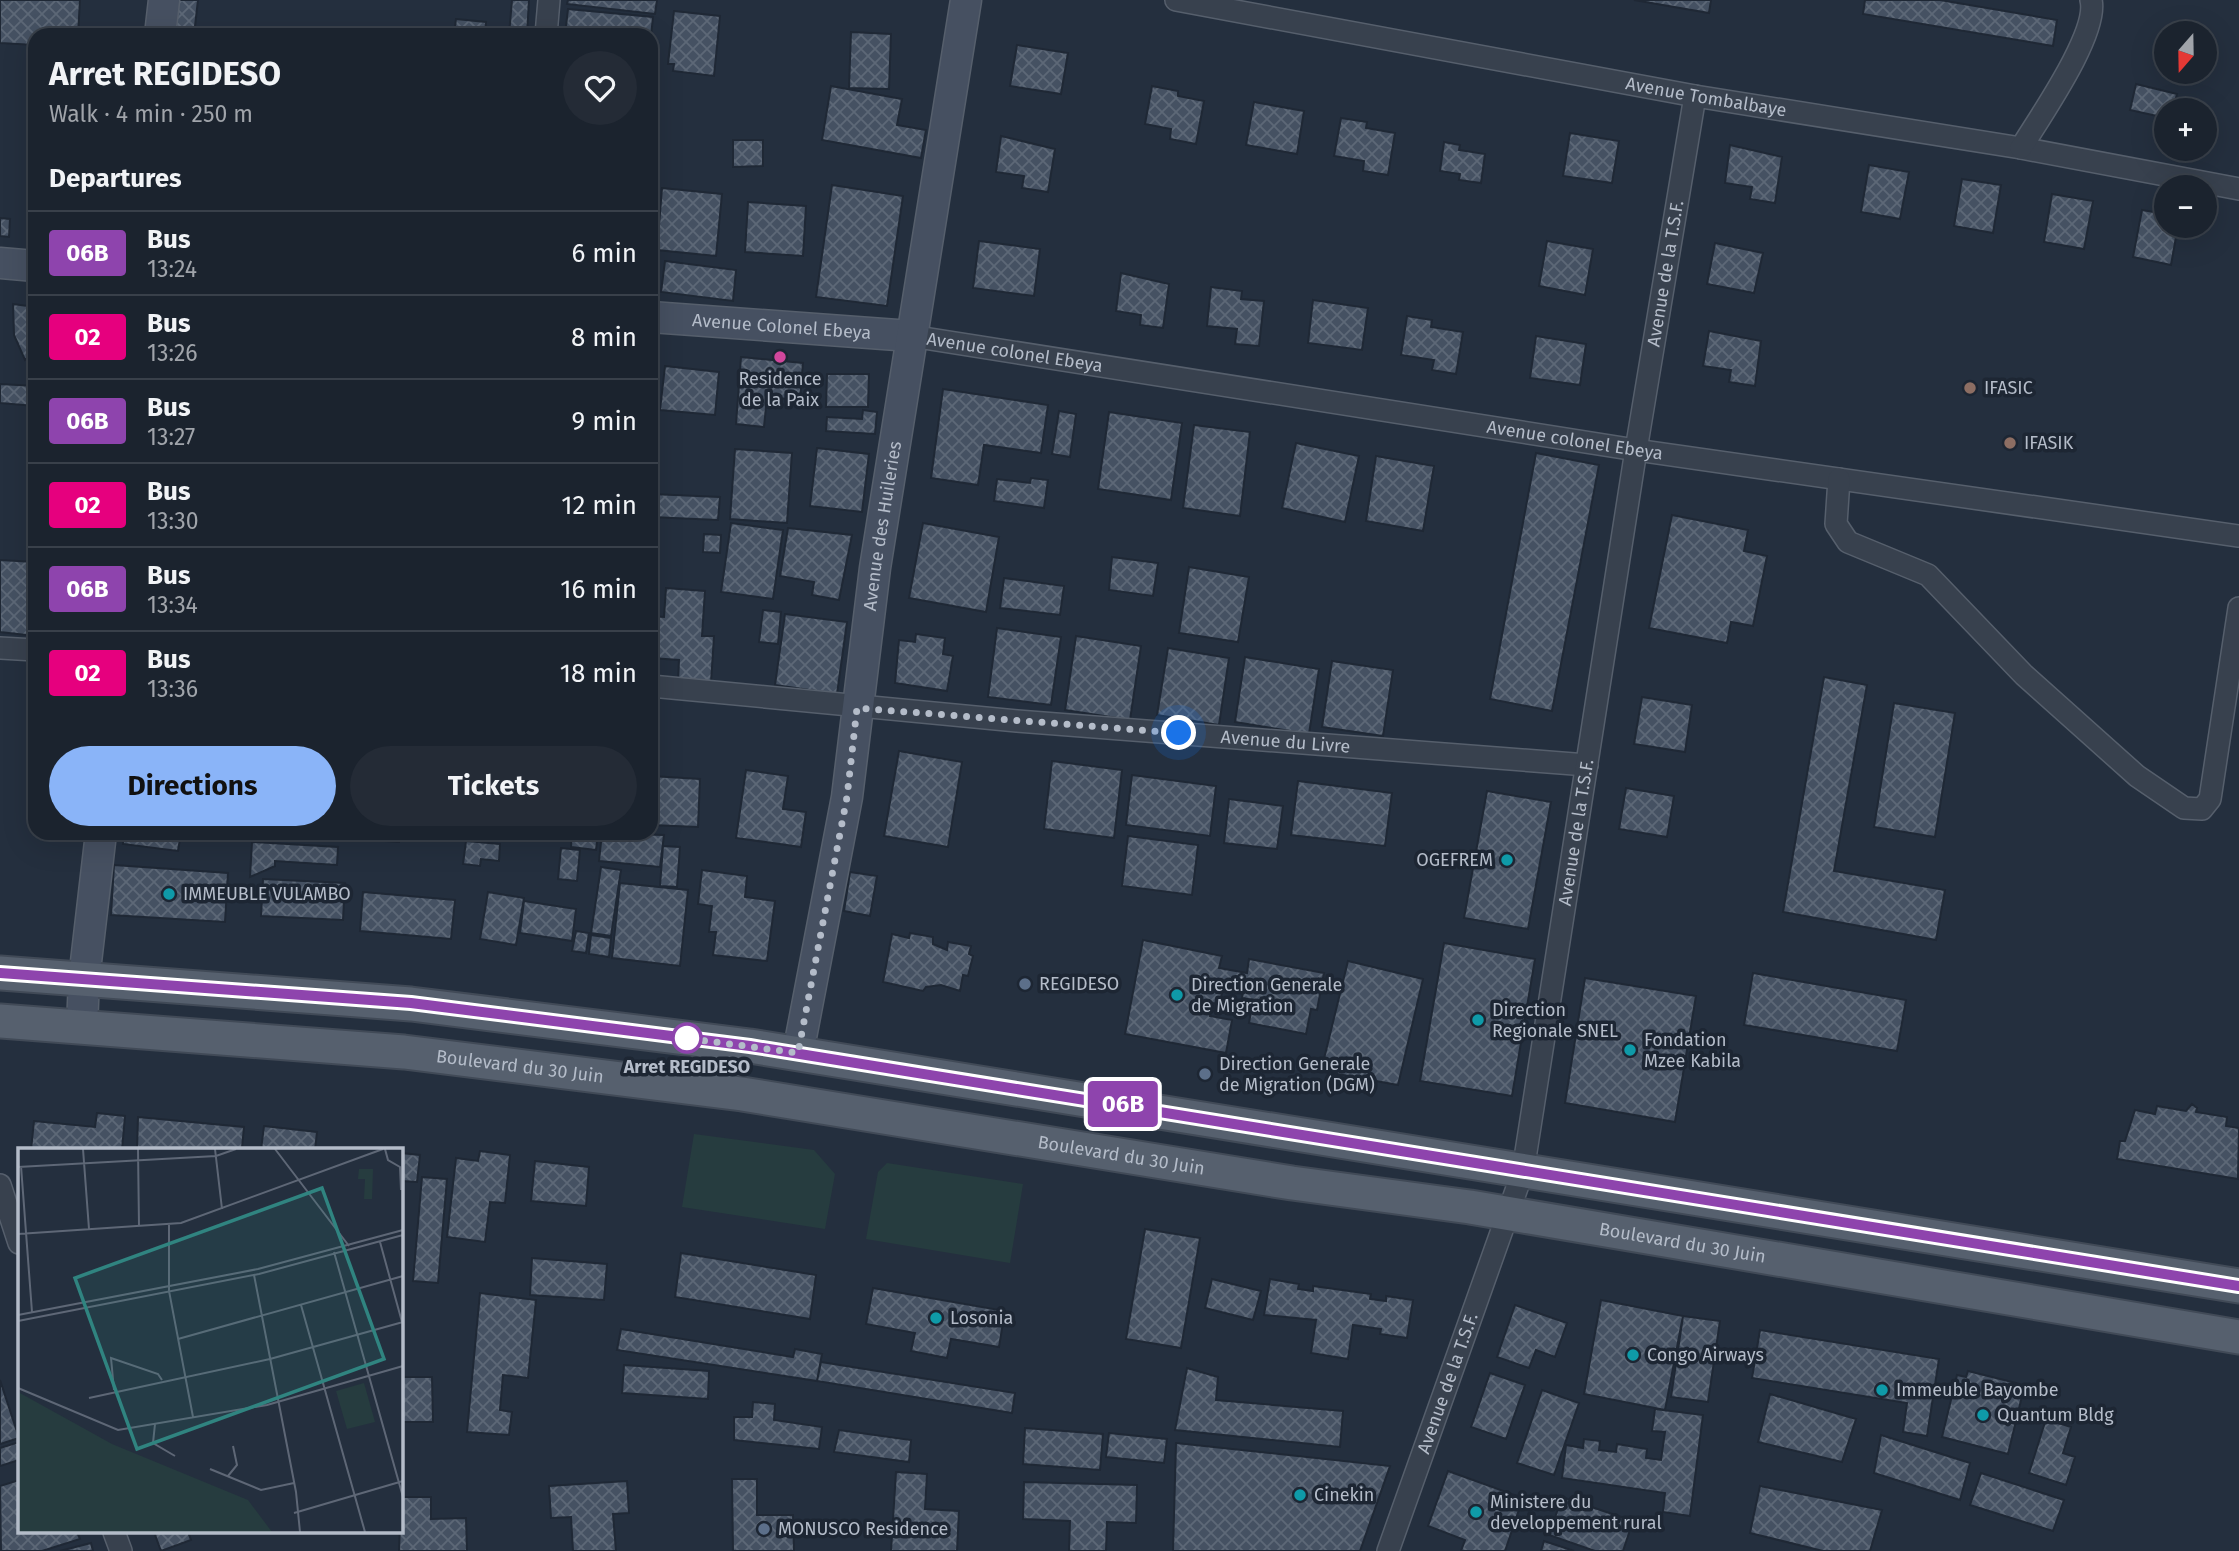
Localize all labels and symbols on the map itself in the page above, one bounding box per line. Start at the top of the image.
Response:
north arrow [2154,21,2217,84]
street label: Avenue Tombalbaye [1624,72,1788,121]
street label: Avenue de la T.S.F. [1642,199,1688,348]
street label: Avenue Colonel Ebeya [691,309,872,344]
street label: Avenue colonel Ebeya [925,328,1104,377]
marker: Residence de la Paix [772,349,788,365]
place label: Residence de la Paix [738,368,822,411]
place label: IFASIC [1984,377,2033,399]
marker: IFASIC [1962,380,1978,396]
street label: Avenue colonel Ebeya [1485,416,1664,465]
place label: IFASIK [2024,432,2074,454]
marker: IFASIK [2002,435,2018,451]
street label: Avenue des Huileries [859,440,906,612]
your location [1161,715,1196,750]
street label: Avenue du Livre [1220,726,1351,758]
street label: Avenue de la T.S.F. [1554,758,1598,907]
place label: OGEFREM [1416,849,1493,871]
marker: OGEFREM [1499,852,1515,868]
place label: IMMEUBLE VULAMBO [183,883,351,905]
marker: IMMEUBLE VULAMBO [161,886,177,902]
place label: REGIDESO [1039,973,1119,995]
place label: Direction Generale de Migration [1191,974,1342,1017]
marker: REGIDESO [1017,976,1033,992]
marker: Direction Generale de Migration [1169,987,1185,1003]
place label: Direction Regionale SNEL [1492,999,1618,1042]
marker: Direction Regionale SNEL [1470,1012,1486,1028]
marker: Arret REGIDESO [672,1023,702,1053]
place label: Fondation Mzee Kabila [1644,1029,1741,1072]
marker: Fondation Mzee Kabila [1622,1042,1638,1058]
street label: Boulevard du 30 Juin [435,1045,605,1088]
place label: Direction Generale de Migration (DGM) [1219,1053,1375,1096]
place label: Arret REGIDESO [623,1056,750,1078]
marker: Direction Generale de Migration (DGM) [1197,1066,1213,1082]
line badge: 06B [1083,1081,1163,1127]
street label: Boulevard du 30 Juin [1036,1131,1206,1180]
inset map [18,1148,402,1534]
street label: Boulevard du 30 Juin [1597,1218,1767,1268]
place label: Losonia [950,1307,1013,1329]
marker: Losonia [928,1310,944,1326]
street label: Avenue de la T.S.F. [1412,1310,1483,1457]
place label: Congo Airways [1647,1344,1764,1366]
marker: Congo Airways [1625,1347,1641,1363]
place label: Immeuble Bayombe [1896,1379,2059,1401]
marker: Immeuble Bayombe [1874,1382,1890,1398]
place label: Quantum Bldg [1997,1404,2114,1426]
marker: Quantum Bldg [1975,1407,1991,1423]
place label: Cinekin [1314,1484,1374,1506]
marker: Cinekin [1292,1487,1308,1503]
place label: Ministere du developpement rural [1490,1491,1662,1534]
marker: Ministere du developpement rural [1468,1504,1484,1520]
place label: MONUSCO Residence [778,1518,948,1540]
marker: MONUSCO Residence [756,1521,772,1537]

